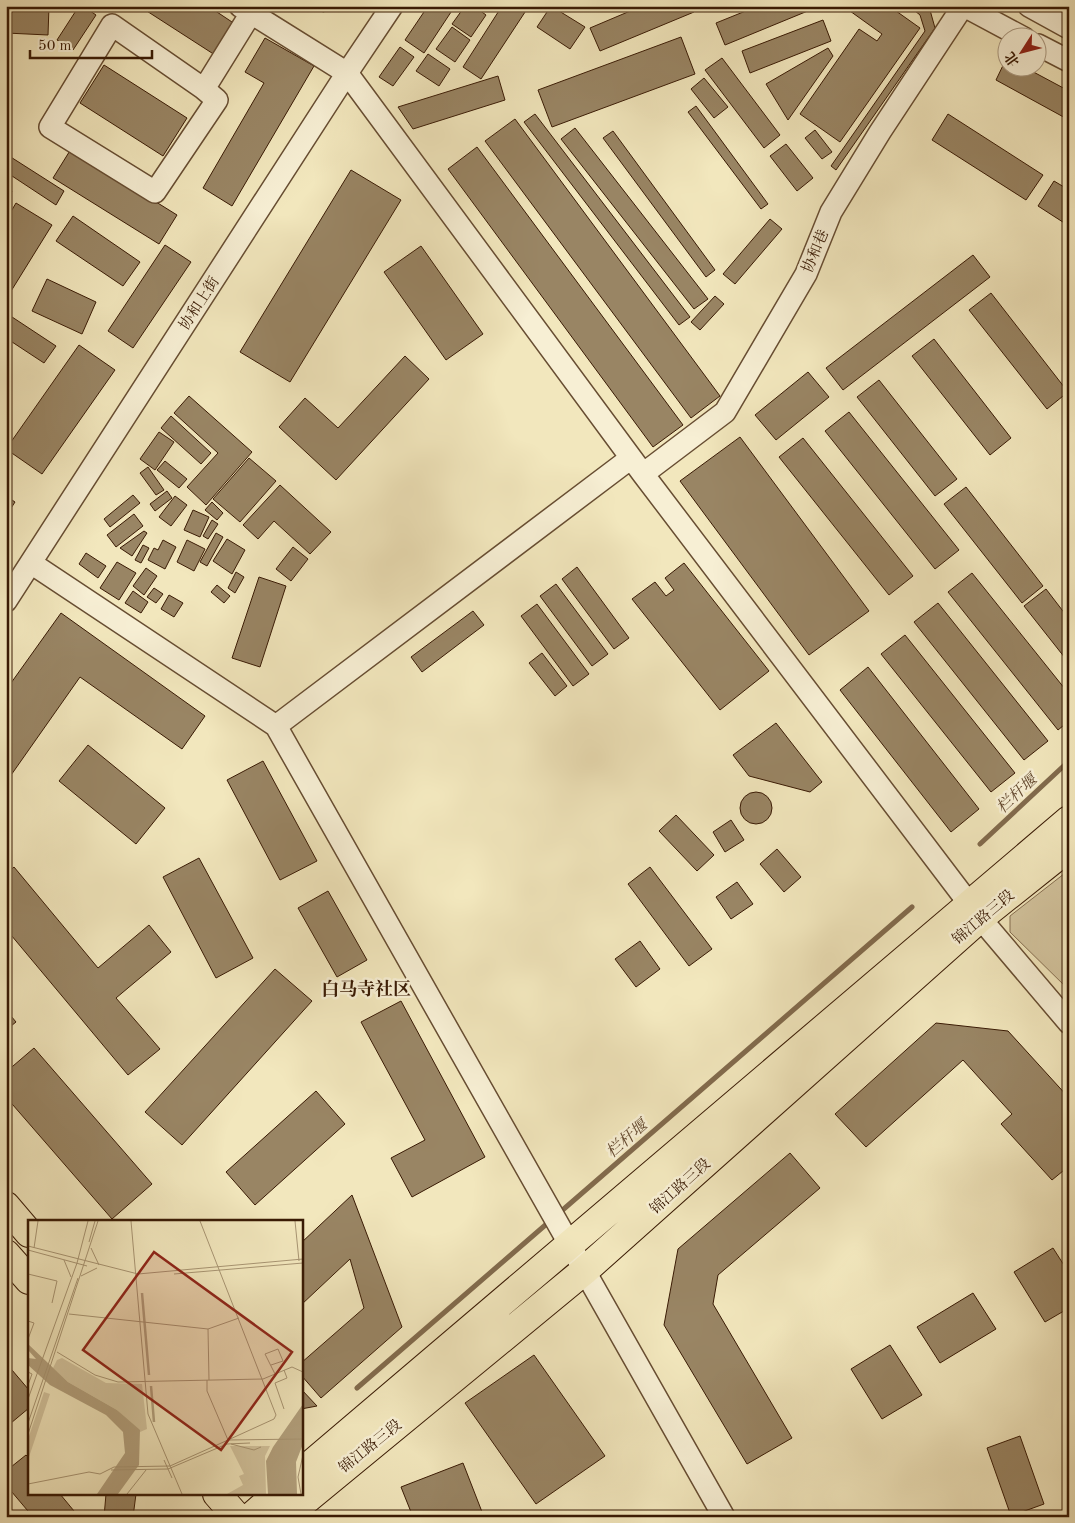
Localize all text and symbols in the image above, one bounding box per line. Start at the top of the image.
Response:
scale bar [30,28,152,60]
north arrow [998,28,1048,78]
text: 50 m [38,39,72,54]
text: 北 [1002,49,1022,69]
street label: 协和巷 [799,227,832,275]
street label: 协和上街 [176,273,223,333]
water label: 栏杆堰 [993,769,1043,817]
street label: 锦江路三段 [949,887,1018,948]
district label: 白马寺社区 [321,979,411,999]
water label: 栏杆堰 [603,1114,653,1161]
street label: 锦江路三段 [647,1155,714,1218]
inset map [28,1220,302,1496]
street label: 锦江路三段 [336,1416,405,1477]

